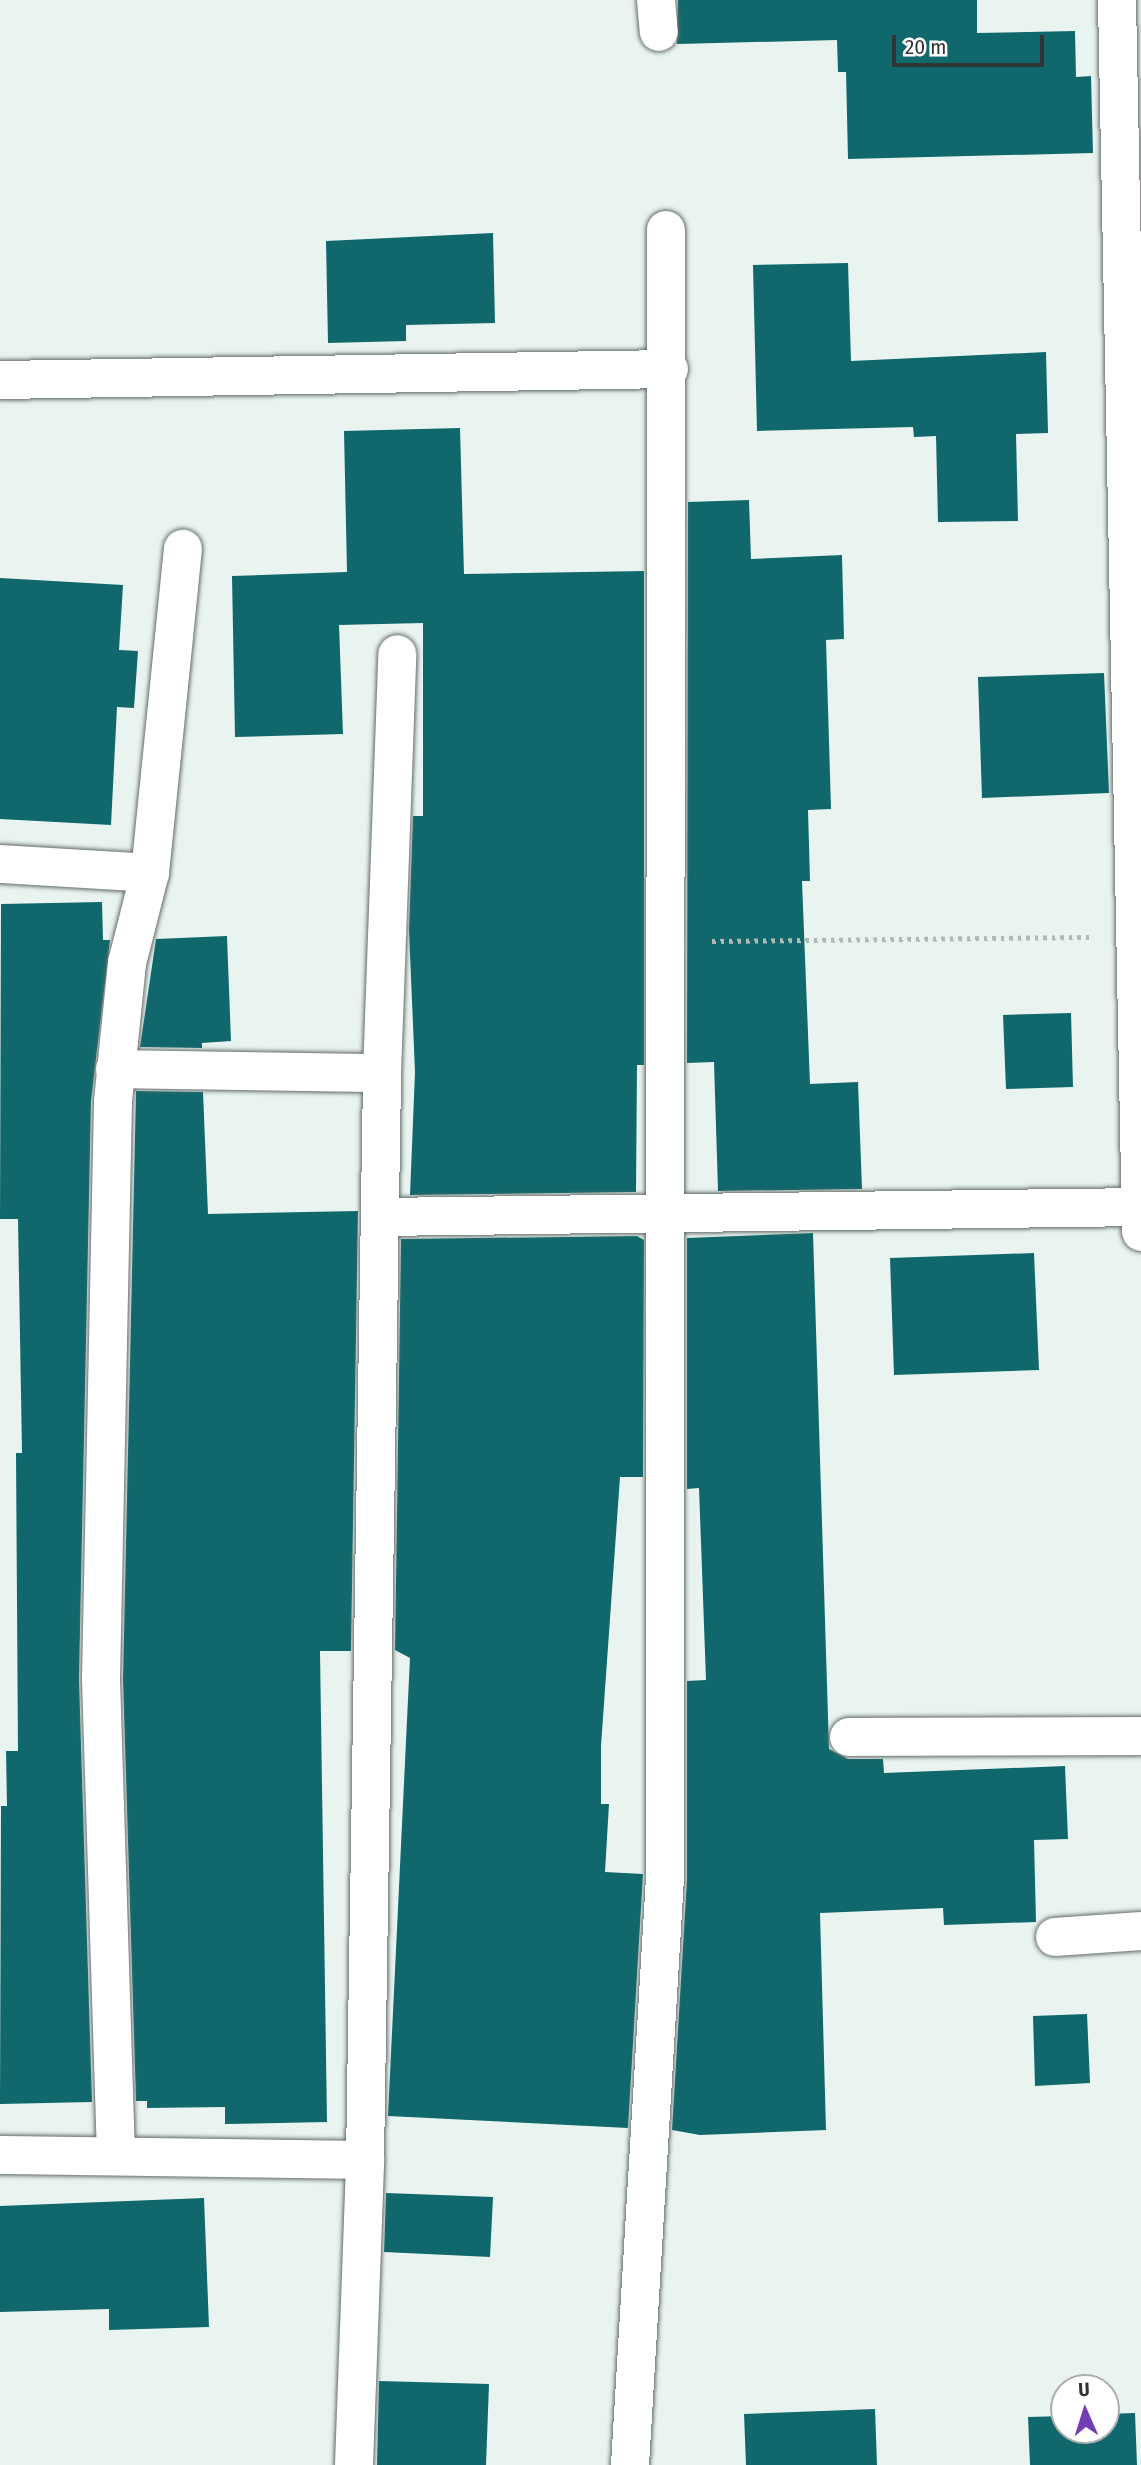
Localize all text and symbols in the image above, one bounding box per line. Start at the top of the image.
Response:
scale bar [896,21,1048,65]
text: 20 m [905,34,946,60]
north arrow [1050,2374,1120,2444]
text: U [1078,2378,1090,2401]

